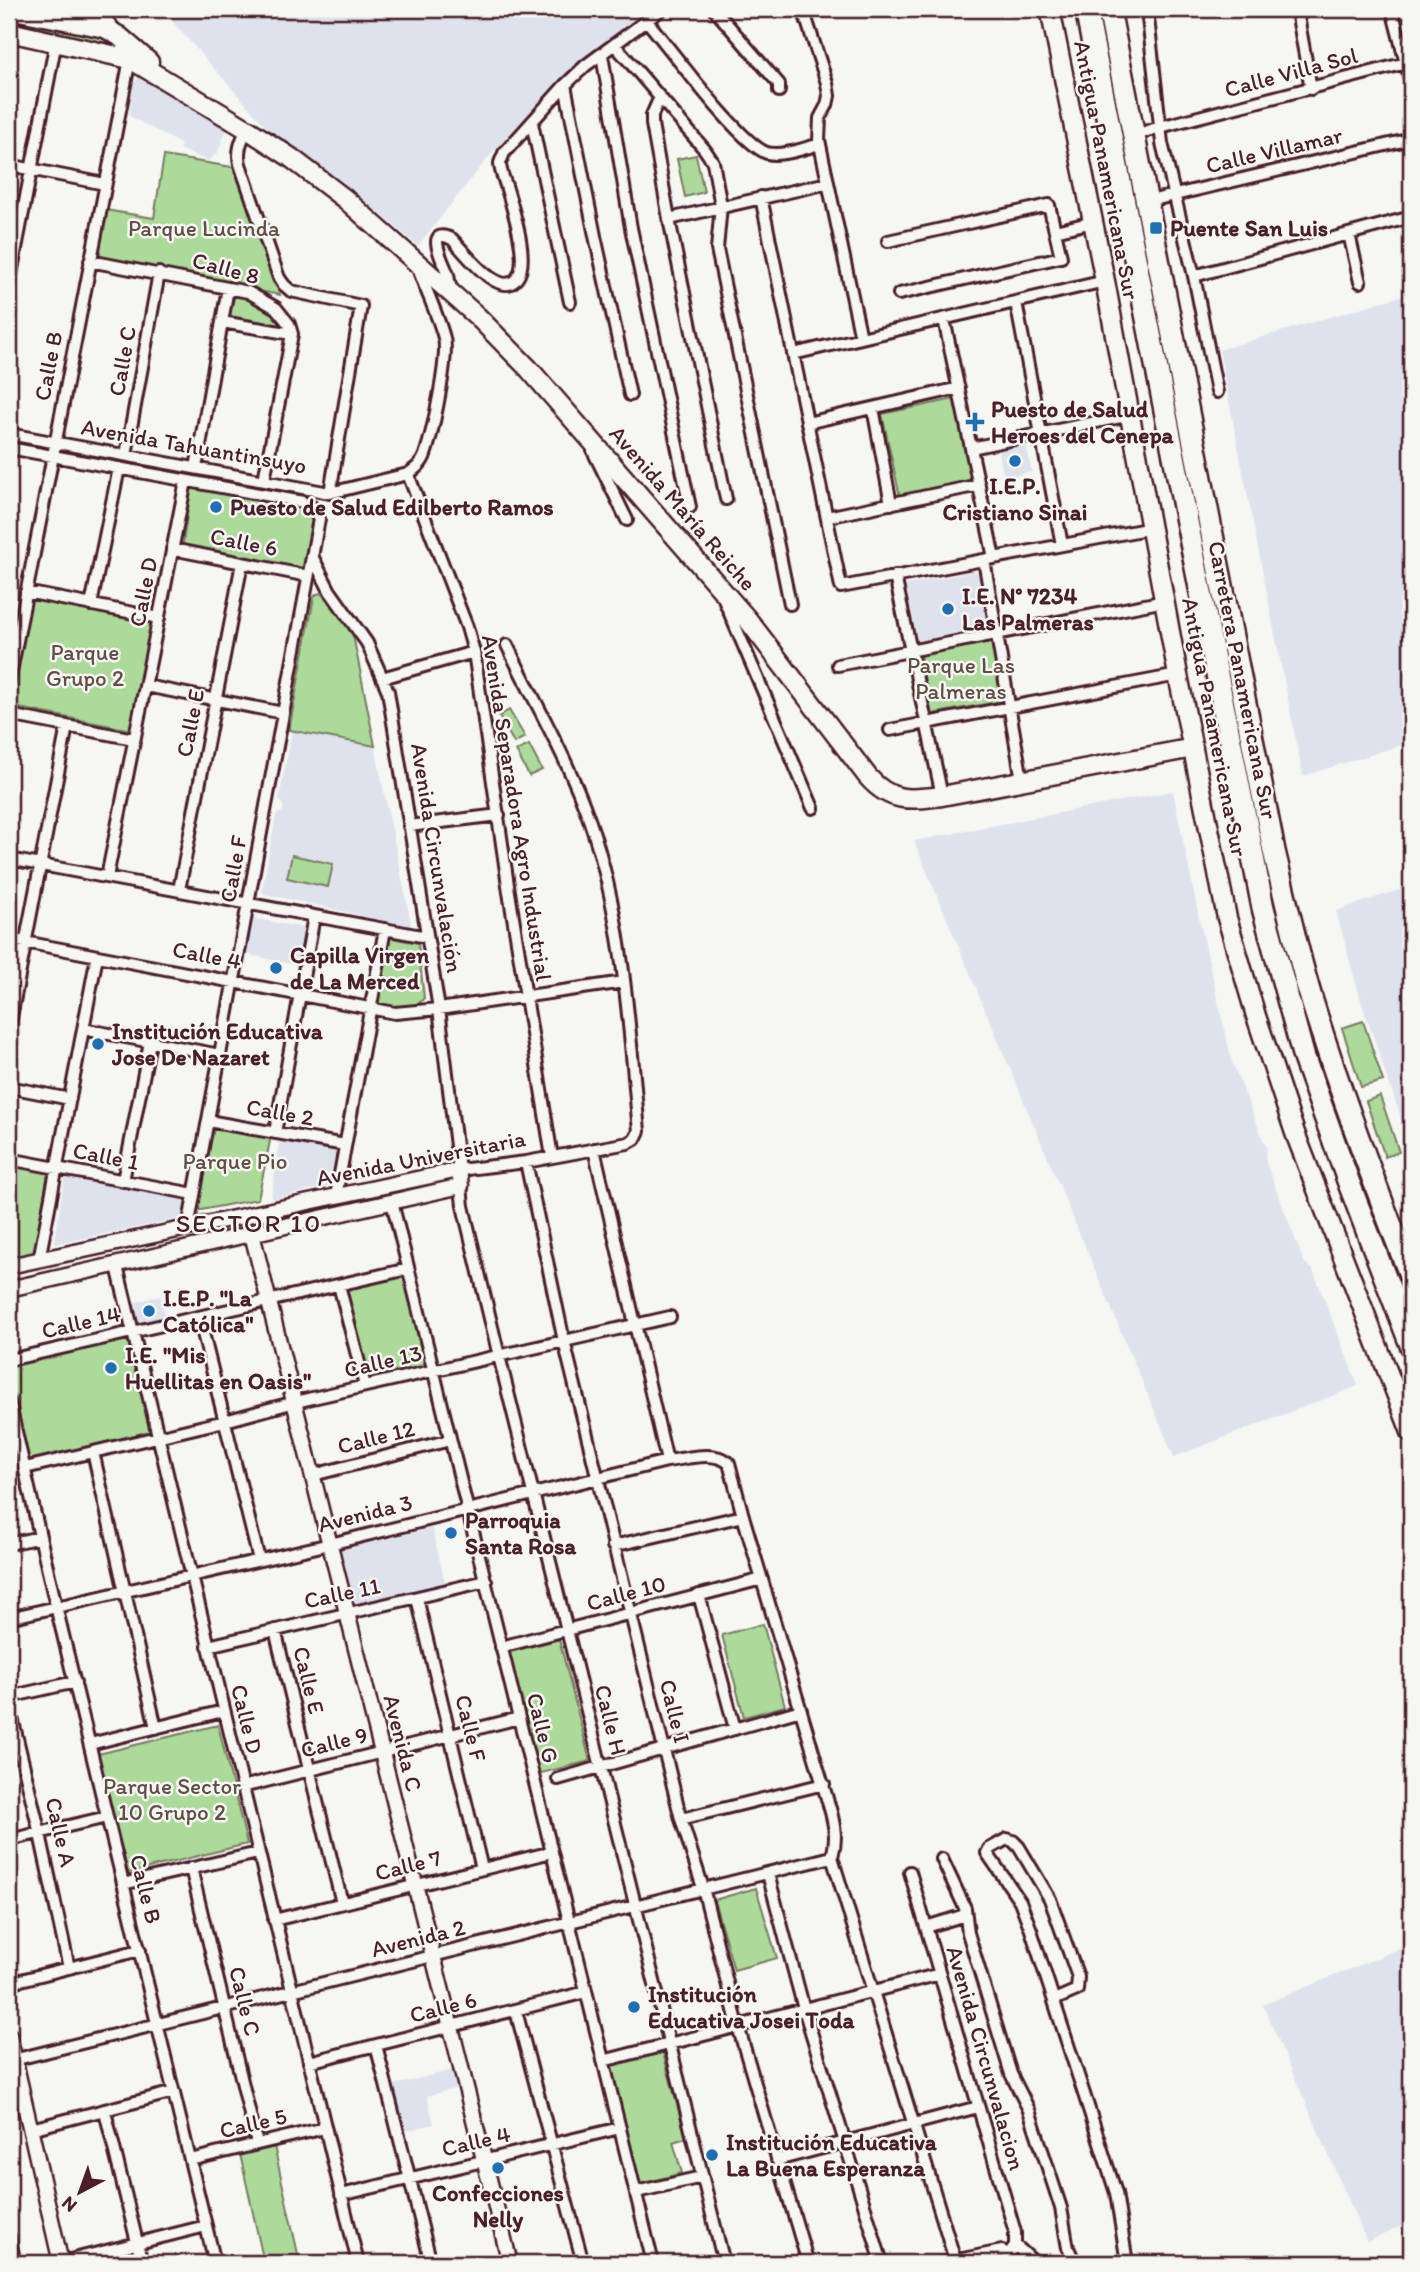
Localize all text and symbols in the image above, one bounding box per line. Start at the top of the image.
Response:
street label: Antigua Panamericana Sur [1068,38,1146,302]
street label: Calle Villa Sol [1221,41,1361,103]
street label: Calle Villamar [1203,121,1345,179]
park label: Parque Lucinda [128,214,280,242]
place label: Puente San Luis [1170,214,1328,242]
marker: Puente San Luis [1148,220,1164,236]
street label: Calle 8 [189,246,263,290]
street label: Calle C [102,324,142,398]
street label: Calle B [28,329,68,403]
place label: Puesto de Salud Heroes del Cenepa [991,395,1175,449]
street label: Avenida Tahuantinsuyo [79,412,309,480]
marker: Puesto de Salud Heroes del Cenepa [965,412,985,432]
street label: Avenida María Reiche [604,420,762,596]
marker: I.E.P. Cristiano Sinai [1007,453,1023,469]
place label: I.E.P. Cristiano Sinai [942,472,1088,526]
place label: Puesto de Salud Edilberto Ramos [230,493,554,521]
marker: Puesto de Salud Edilberto Ramos [208,499,224,515]
street label: Calle 6 [208,522,280,562]
street label: Carretera Panamericana Sur [1202,539,1284,821]
street label: Calle D [123,555,163,629]
place label: I.E. N° 7234 Las Palmeras [962,582,1094,636]
street label: Antigua Panamericana Sur [1176,595,1254,859]
marker: I.E. N° 7234 Las Palmeras [940,601,956,617]
street label: Avenida Separadora Agro Industrial [476,633,558,984]
park label: Parque Grupo 2 [46,638,124,692]
park label: Parque Las Palmeras [907,651,1015,705]
street label: Calle E [170,687,210,759]
street label: Avenida Circunvalación [405,741,469,975]
street label: Calle F [213,833,253,905]
street label: Calle 4 [170,935,244,975]
place label: Capilla Virgen de La Merced [290,941,430,995]
marker: Capilla Virgen de La Merced [268,960,284,976]
place label: Institución Educativa Jose De Nazaret [111,1017,324,1071]
marker: Institución Educativa Jose De Nazaret [90,1036,106,1052]
street label: Calle 2 [244,1092,316,1132]
street label: Avenida Universitaria [314,1124,528,1192]
street label: Calle 1 [71,1136,142,1176]
park label: Parque Pio [183,1147,287,1175]
district label: SECTOR 10 [176,1207,322,1239]
place label: I.E.P. "La Católica" [163,1284,254,1338]
street label: Calle 14 [39,1299,123,1345]
marker: I.E.P. "La Católica" [141,1303,157,1319]
street label: Calle 13 [341,1338,425,1384]
place label: I.E. "Mis Huellitas en Oasis" [125,1341,311,1395]
marker: I.E. "Mis Huellitas en Oasis" [103,1360,119,1376]
street label: Calle 12 [334,1414,418,1460]
street label: Avenida 3 [315,1488,415,1538]
place label: Parroquia Santa Rosa [465,1506,577,1560]
marker: Parroquia Santa Rosa [443,1525,459,1541]
street label: Calle 10 [583,1569,669,1617]
street label: Calle 11 [301,1571,383,1615]
street label: Calle E [287,1643,331,1717]
street label: Calle I [654,1676,696,1746]
street label: Calle D [225,1681,269,1757]
street label: Calle H [589,1682,633,1758]
street label: Calle G [521,1690,565,1766]
street label: Avenida C [377,1692,429,1794]
street label: Calle F [449,1692,493,1764]
street label: Calle 9 [298,1720,370,1764]
park label: Parque Sector 10 Grupo 2 [103,1772,241,1826]
street label: Calle A [39,1794,83,1870]
street label: Calle 7 [372,1843,444,1887]
street label: Calle B [124,1851,168,1927]
street label: Avenida 2 [368,1913,468,1963]
street label: Avenida Circunvalacion [941,1943,1031,2173]
street label: Calle C [223,1963,267,2039]
place label: Institución Educativa Josei Toda [648,1980,856,2034]
street label: Calle 6 [407,1985,479,2029]
marker: Institución Educativa Josei Toda [626,1999,642,2015]
street label: Calle 5 [217,2102,289,2144]
street label: Calle 4 [439,2119,513,2162]
place label: Institución Educativa La Buena Esperanza [726,2128,938,2182]
marker: Institución Educativa La Buena Esperanza [704,2147,720,2163]
north arrow [46,2156,116,2226]
marker: Confecciones Nelly [490,2160,506,2176]
place label: Confecciones Nelly [432,2179,564,2233]
text: N [57,2192,82,2217]

